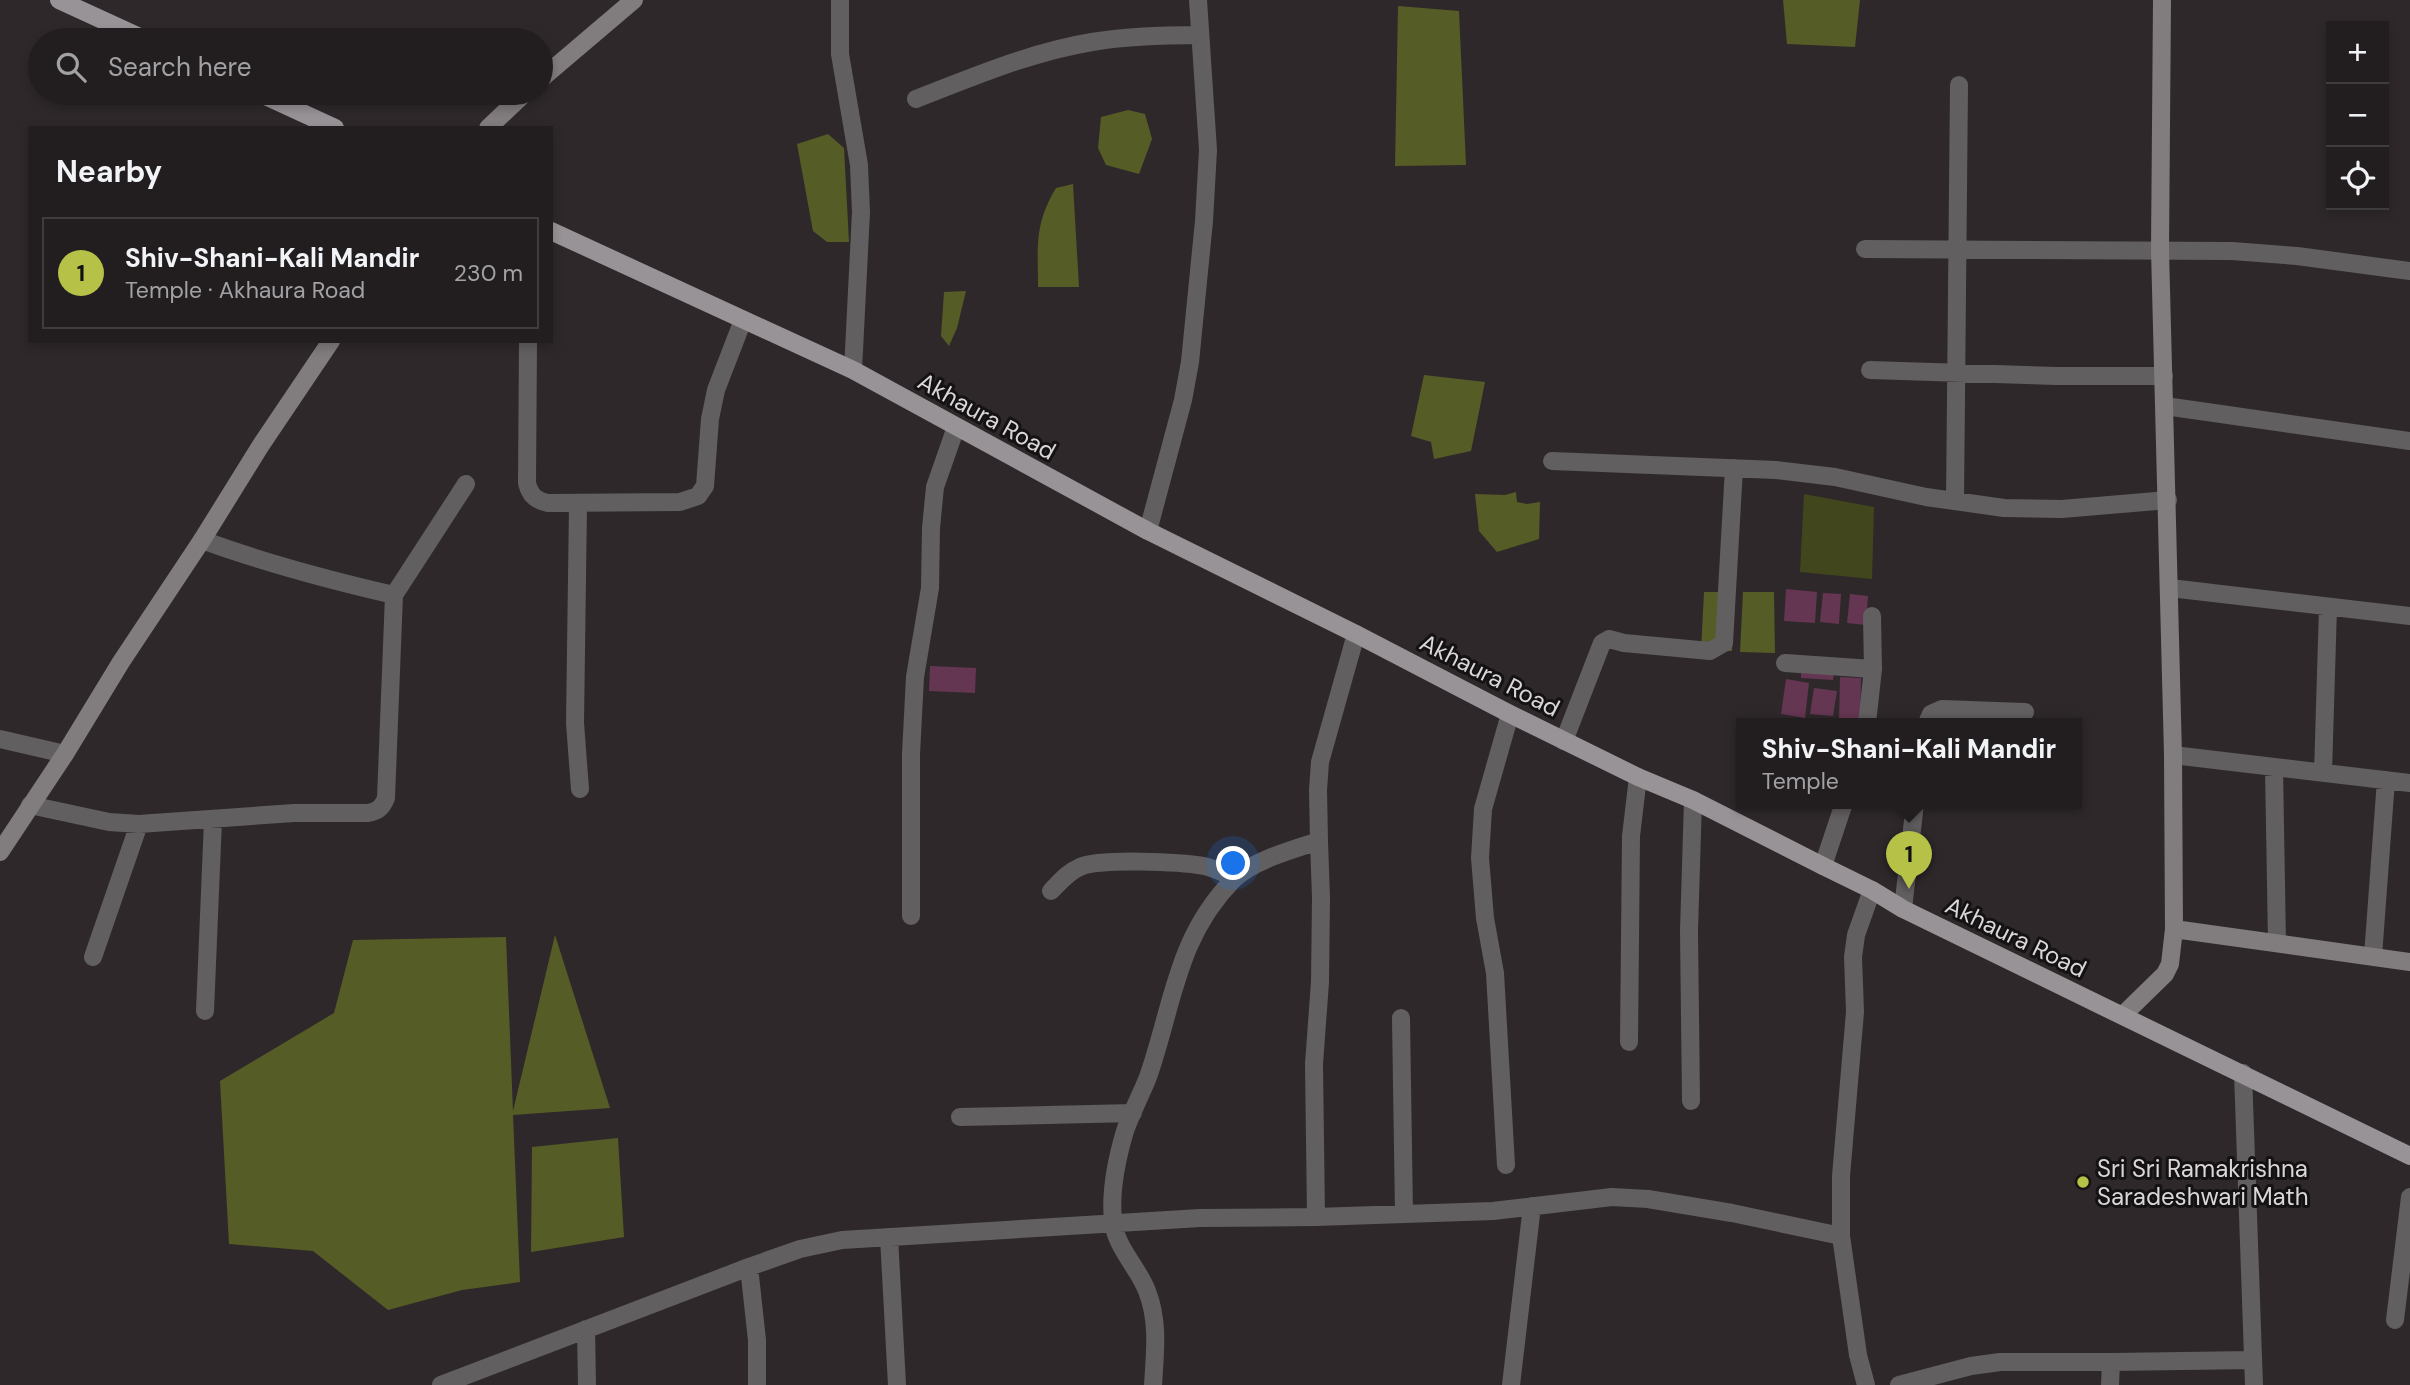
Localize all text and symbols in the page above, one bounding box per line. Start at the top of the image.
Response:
map controls [2326,21,2389,210]
button: + [2326,21,2389,84]
search box [28,28,553,105]
icon: search [52,48,90,86]
text: Search here [108,50,251,84]
button: − [2326,84,2389,147]
button: locate [2326,147,2389,210]
text: Nearby [56,152,162,191]
text: Shiv-Shani-Kali Mandir [125,241,419,275]
text: 1 [77,258,85,288]
text: 230 m [454,258,523,288]
text: Temple · Akhaura Road [125,275,365,305]
street label: Akhaura Road [913,365,1061,467]
street label: Akhaura Road [1415,626,1565,724]
popup [1736,718,2082,809]
text: Shiv-Shani-Kali Mandir [1762,732,2056,766]
text: Temple [1762,766,1839,796]
pin: 1 [1886,831,1932,889]
your location [1216,846,1250,880]
street label: Akhaura Road [1941,890,2091,984]
place label: Sri Sri Ramakrishna Saradeshwari Math [2097,1153,2309,1212]
marker: Sri Sri Ramakrishna Saradeshwari Math [2075,1174,2091,1190]

